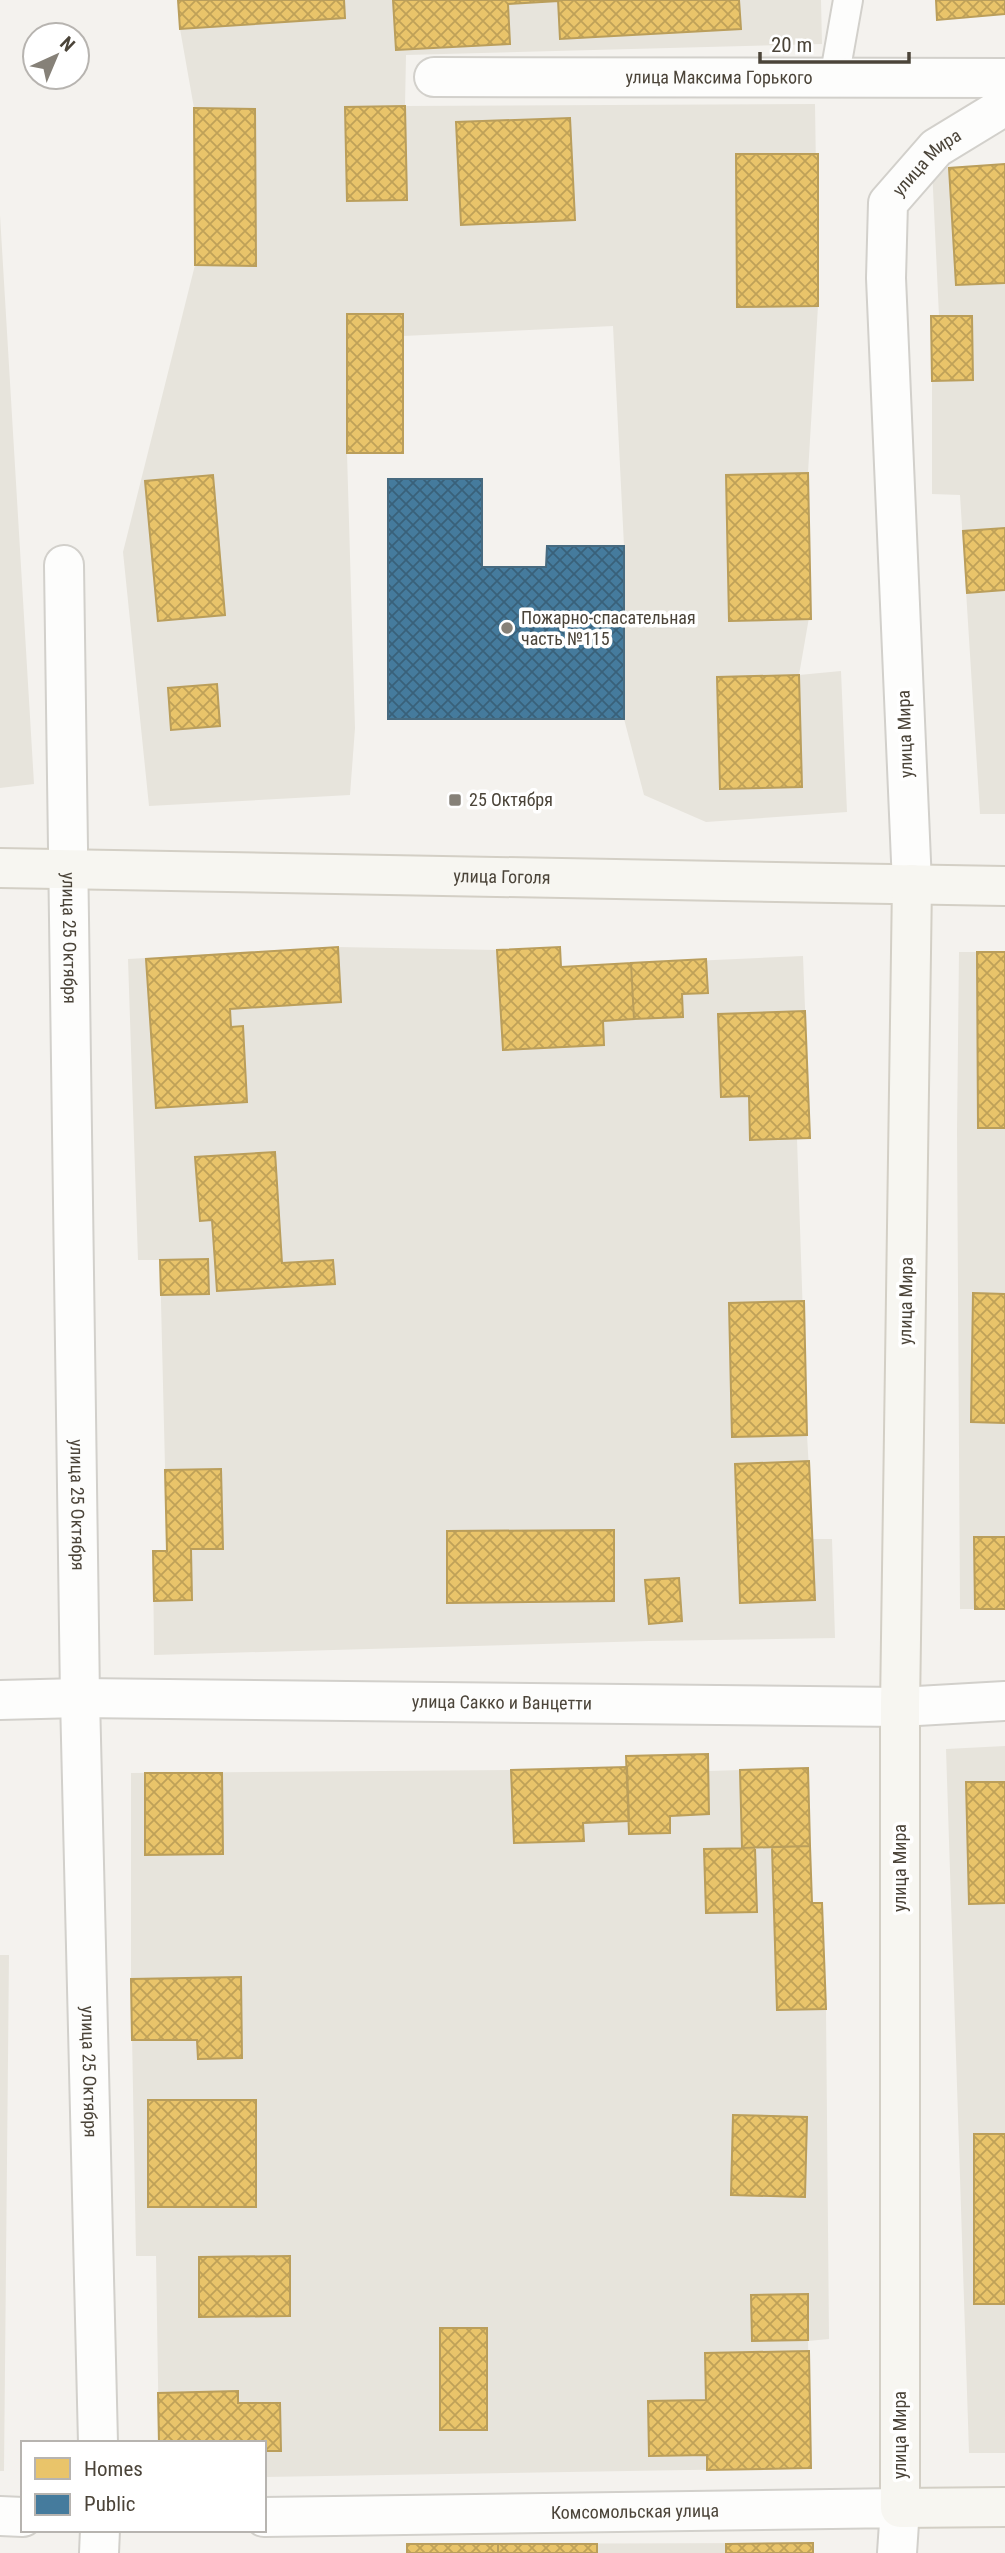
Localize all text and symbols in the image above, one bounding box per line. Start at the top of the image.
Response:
north arrow [21,21,91,91]
scale bar [760,21,909,65]
text: N [55,32,80,56]
text: 20 m [771,33,812,57]
street label: улица Максима Горького [625,66,813,88]
street label: улица Мира [888,124,965,200]
place label: Пожарно-спасательная часть №115 [521,607,696,649]
marker: Пожарно-спасательная часть №115 [499,620,515,636]
street label: улица Мира [892,690,917,778]
place label: 25 Октября [469,789,553,810]
marker: 25 Октября [447,792,463,808]
street label: улица Гоголя [453,865,551,888]
street label: улица 25 Октября [58,872,81,1004]
street label: улица Мира [894,1257,917,1345]
street label: улица 25 Октября [66,1439,89,1571]
street label: улица Сакко и Ванцетти [412,1691,592,1714]
street label: улица Мира [889,1824,910,1912]
street label: улица 25 Октября [77,2006,102,2138]
street label: улица Мира [889,2391,910,2479]
legend [21,2441,266,2532]
text: Homes [84,2457,143,2481]
text: Public [84,2492,136,2516]
street label: Комсомольская улица [551,2500,719,2523]

